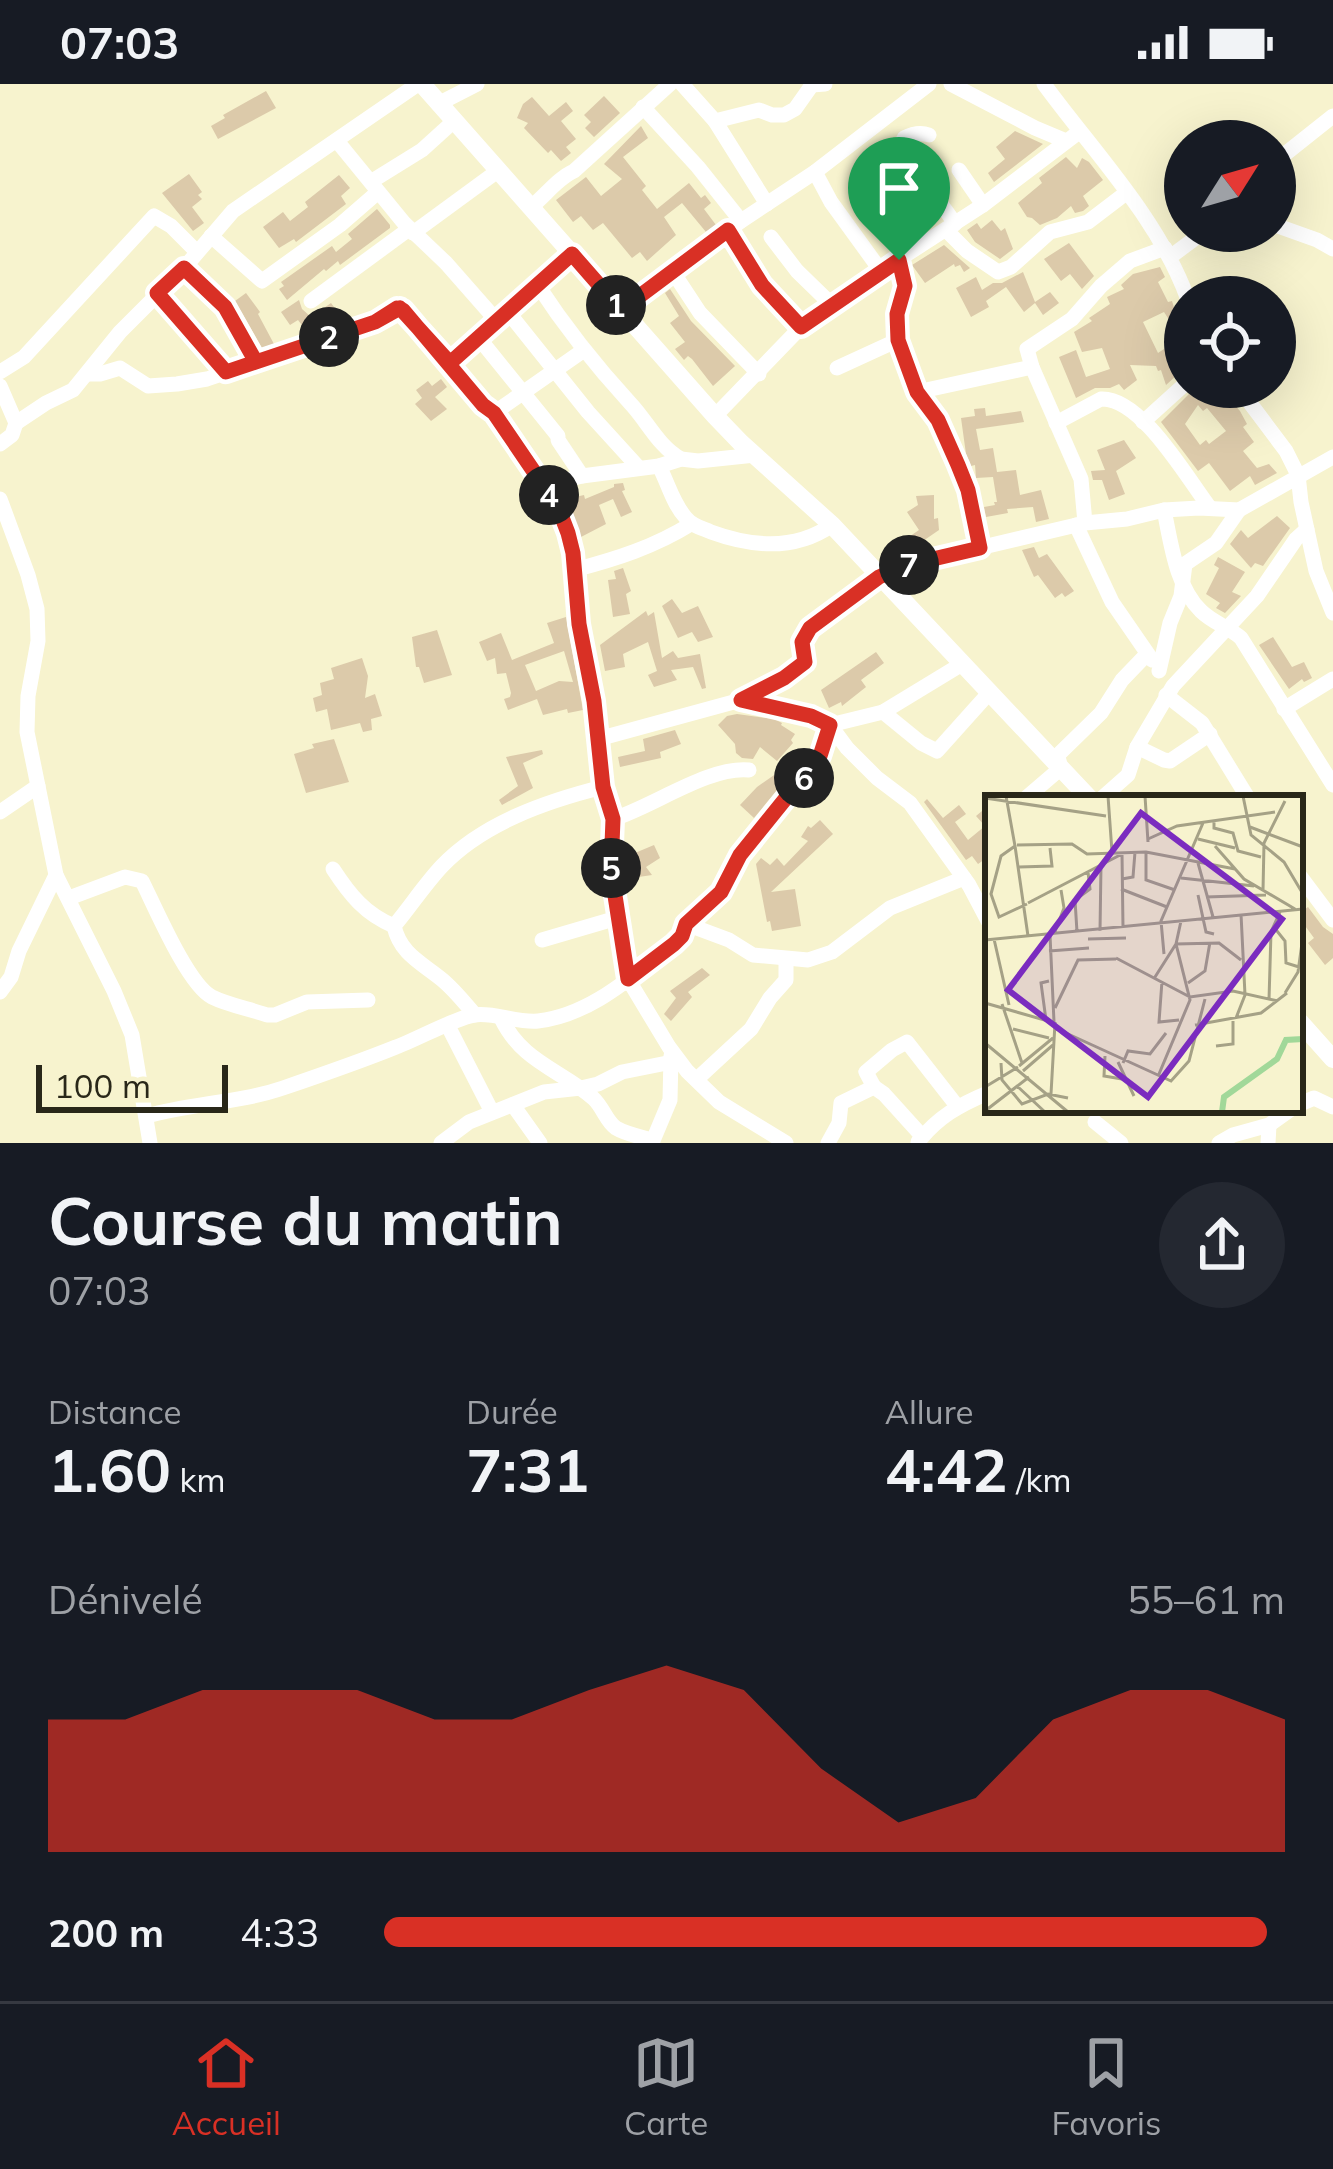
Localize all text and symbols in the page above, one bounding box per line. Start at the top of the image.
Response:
text: 07:03 [60,14,179,70]
north arrow [1164,120,1296,252]
map controls [1164,120,1296,408]
pin [848,137,950,260]
icon: arrive [866,155,932,221]
pin: 1 [586,275,646,335]
button: locate [1164,276,1296,408]
text: 1 [606,284,626,325]
pin: 2 [299,307,359,367]
text: 2 [319,316,339,357]
pin: 4 [519,465,579,525]
text: 4 [539,474,559,515]
pin: 7 [879,535,939,595]
text: 7 [899,544,919,585]
pin: 6 [774,748,834,808]
text: 6 [794,757,814,798]
inset map [985,795,1303,1113]
pin: 5 [581,838,641,898]
text: 5 [601,847,621,888]
scale bar [36,1059,228,1112]
text: 100 m [54,1065,151,1106]
text: Course du matin [48,1179,563,1262]
button: share [1159,1182,1285,1308]
text: 07:03 [48,1266,151,1315]
text: Distance [48,1391,181,1432]
text: Durée [466,1391,558,1432]
text: Allure [885,1391,973,1432]
text: 1.60 [48,1432,171,1507]
text: 7:31 [466,1432,589,1507]
text: 4:42 [885,1432,1008,1507]
text: km [171,1459,225,1500]
text: /km [1008,1459,1071,1500]
text: Dénivelé [48,1575,203,1624]
text: 55–61 m [1127,1575,1285,1624]
text: 200 m [48,1908,164,1957]
text: 4:33 [240,1908,319,1957]
tab: Accueil [172,2030,281,2143]
tab: Carte [624,2030,708,2143]
tab: Favoris [1051,2030,1161,2143]

